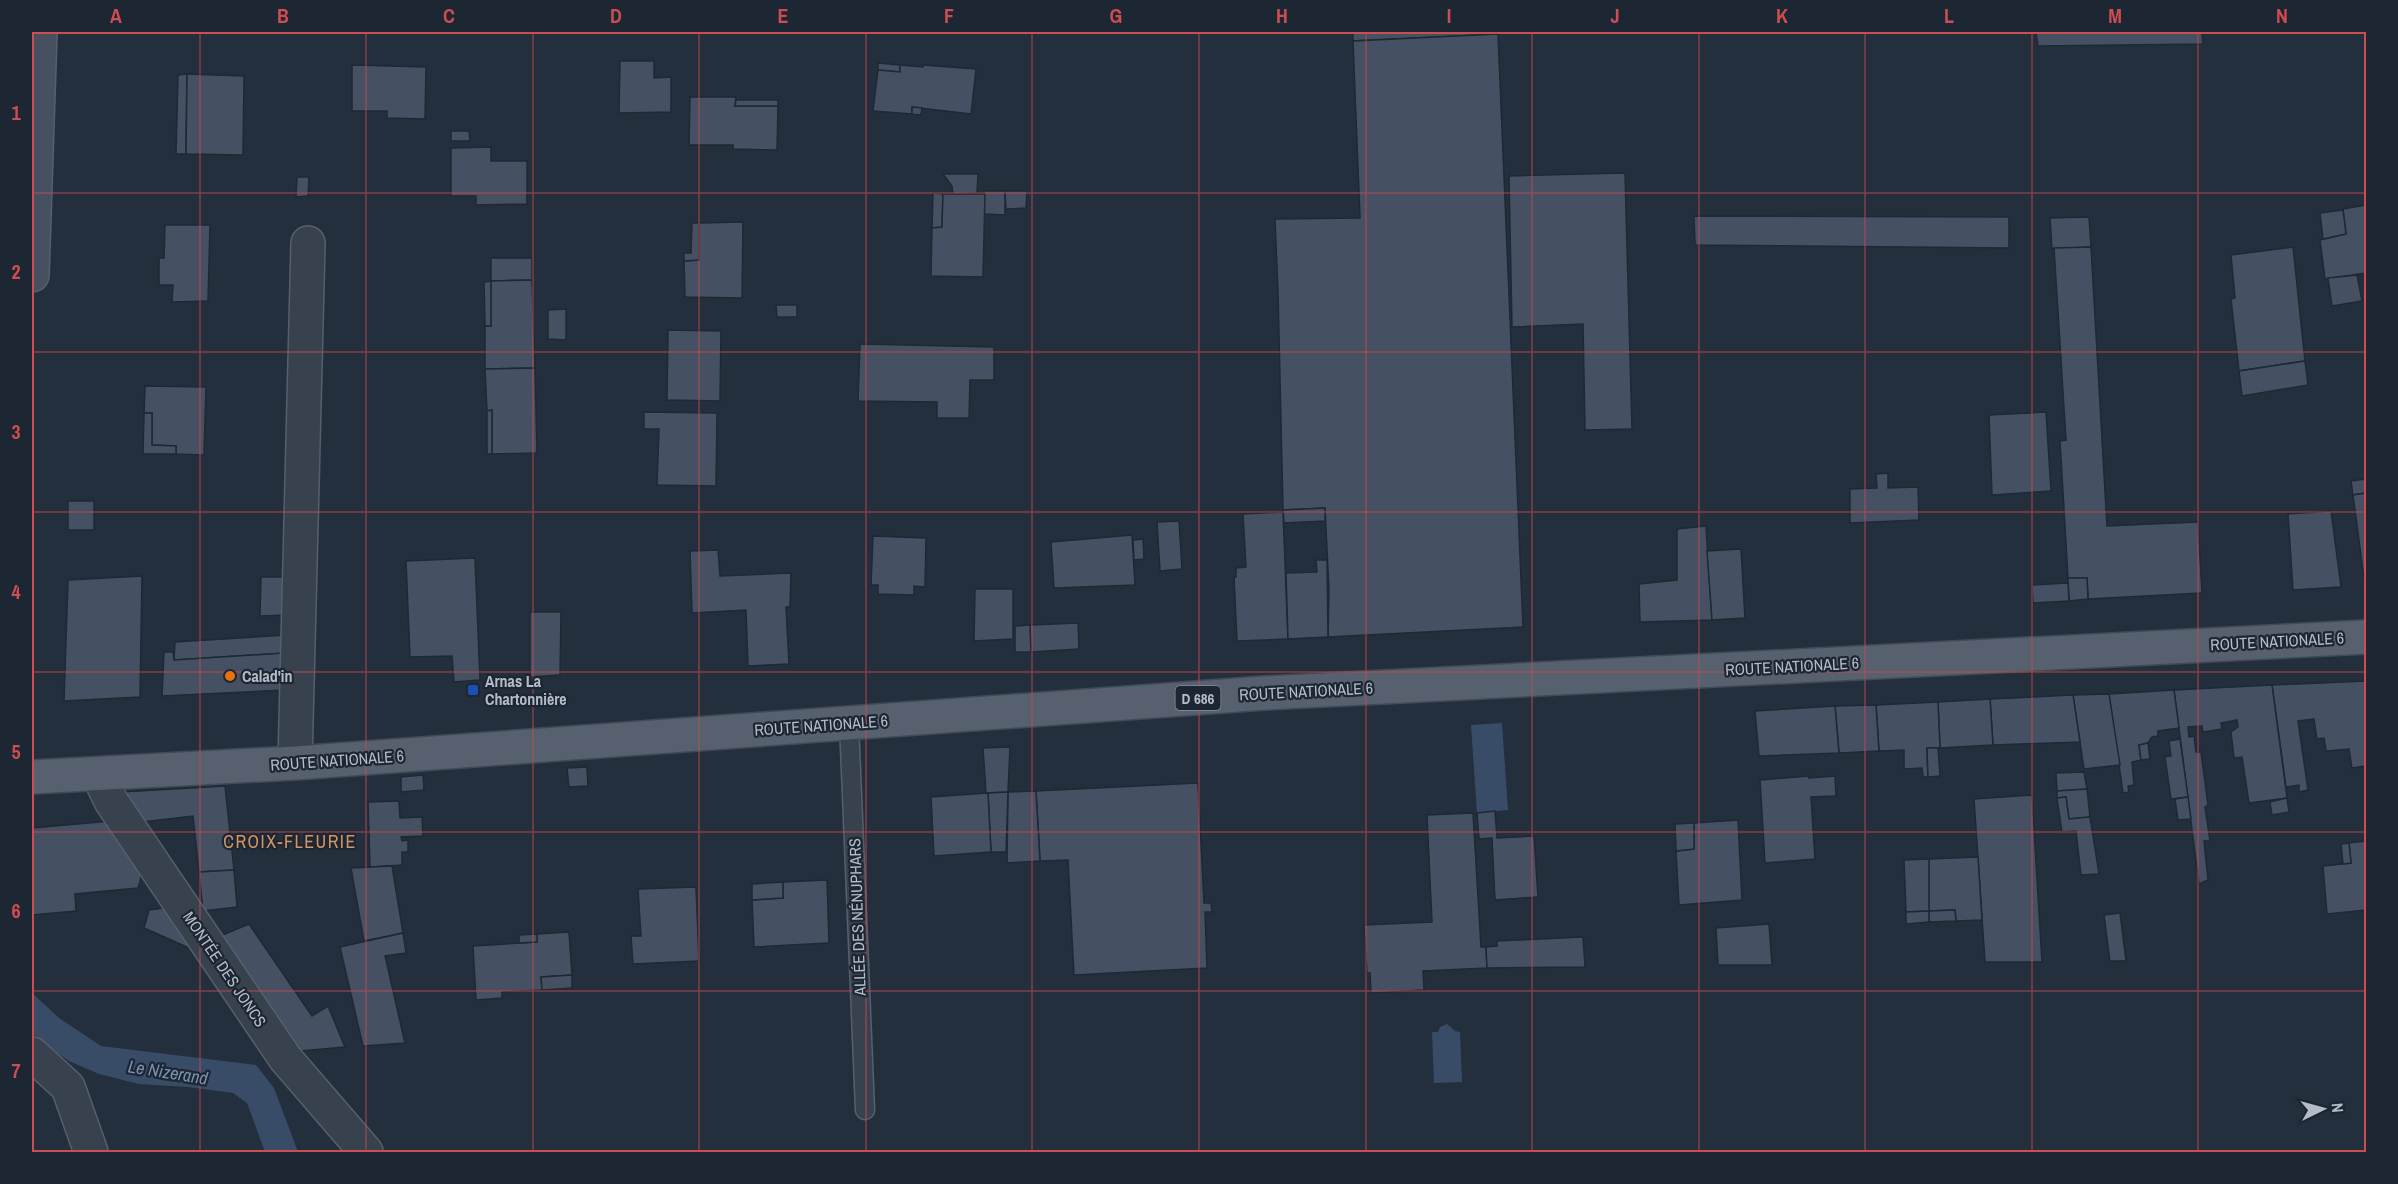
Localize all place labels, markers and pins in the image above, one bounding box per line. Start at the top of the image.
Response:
place label: Calad'in [242,665,293,687]
marker: Calad'in [223,669,237,683]
place label: Arnas La Chartonnière [485,670,567,710]
marker: Arnas La Chartonnière [466,683,480,697]

